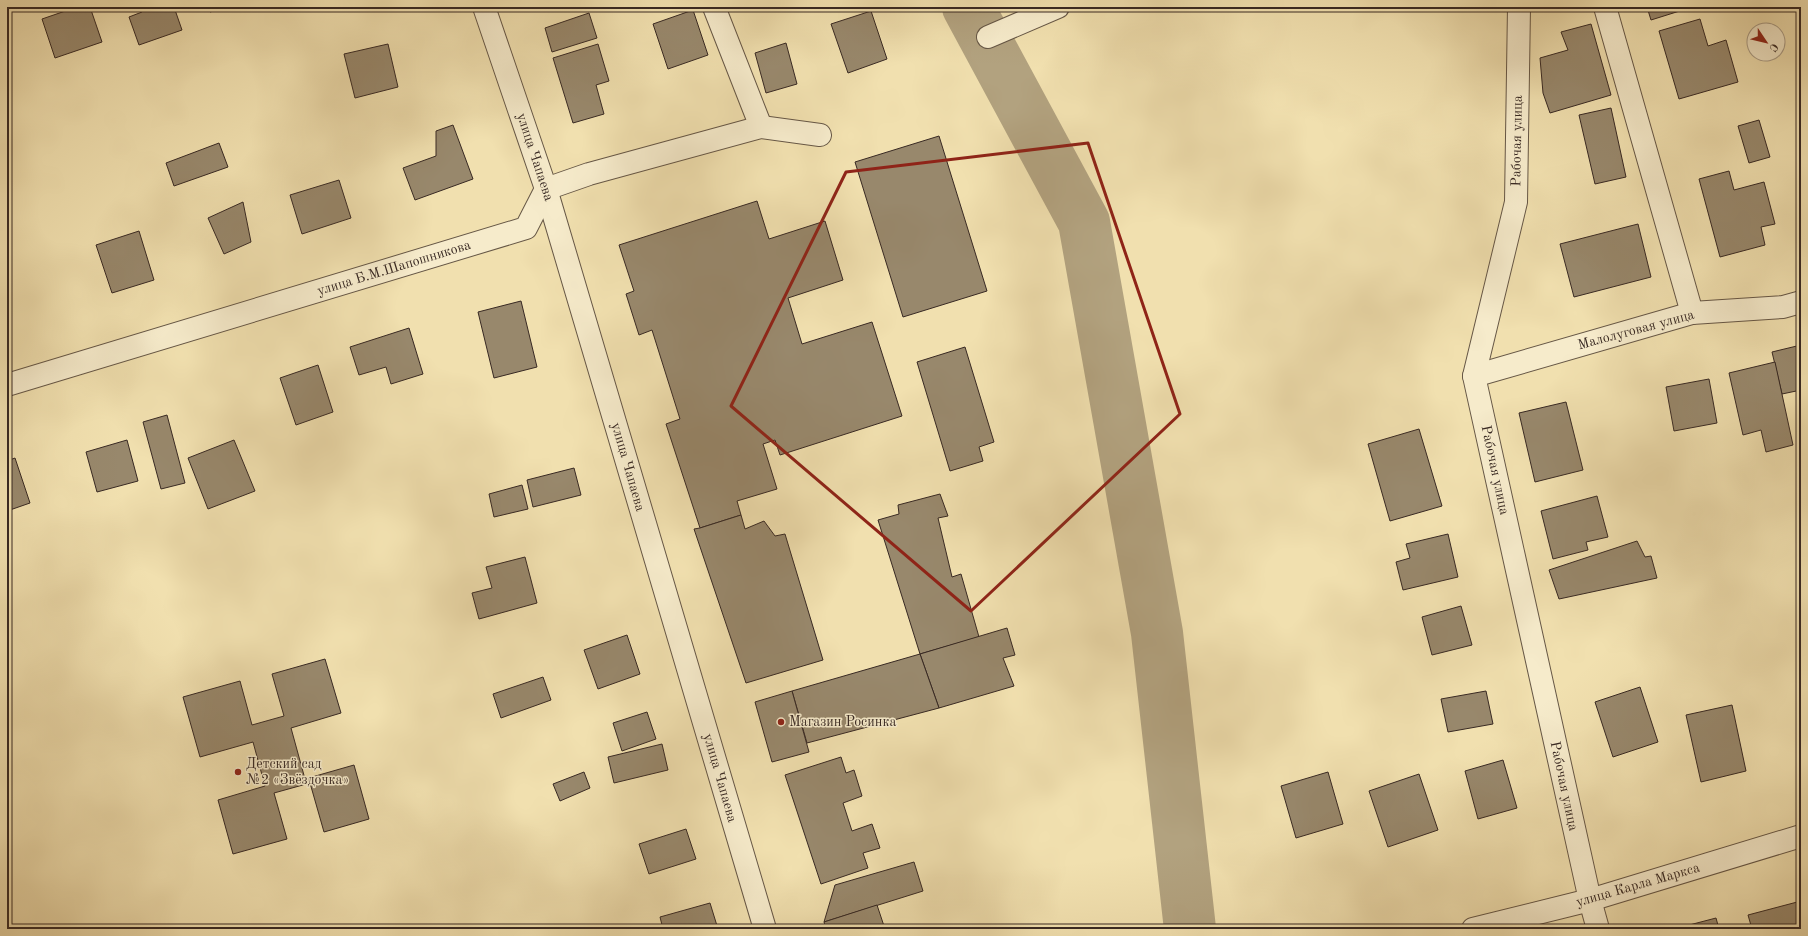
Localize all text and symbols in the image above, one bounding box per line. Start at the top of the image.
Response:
north arrow [1746,22,1786,62]
text: С [1766,41,1780,53]
street label: Рабочая улица [1509,95,1525,187]
street label: улица Чапаева [514,111,556,203]
street label: улица Б.М.Шапошникова [316,238,472,298]
street label: Малолуговая улица [1576,308,1696,352]
street label: улица Чапаева [609,421,647,513]
street label: Рабочая улица [1479,424,1511,516]
place label: Магазин Росинка [789,715,896,729]
marker: Магазин Росинка [776,717,786,727]
street label: улица Чапаева [701,732,739,824]
street label: Рабочая улица [1548,740,1580,832]
place label: Детский сад №2 «Звёздочка» [246,757,349,787]
marker: Детский сад №2 «Звёздочка» [233,767,243,777]
street label: улица Карла Маркса [1575,861,1701,909]

